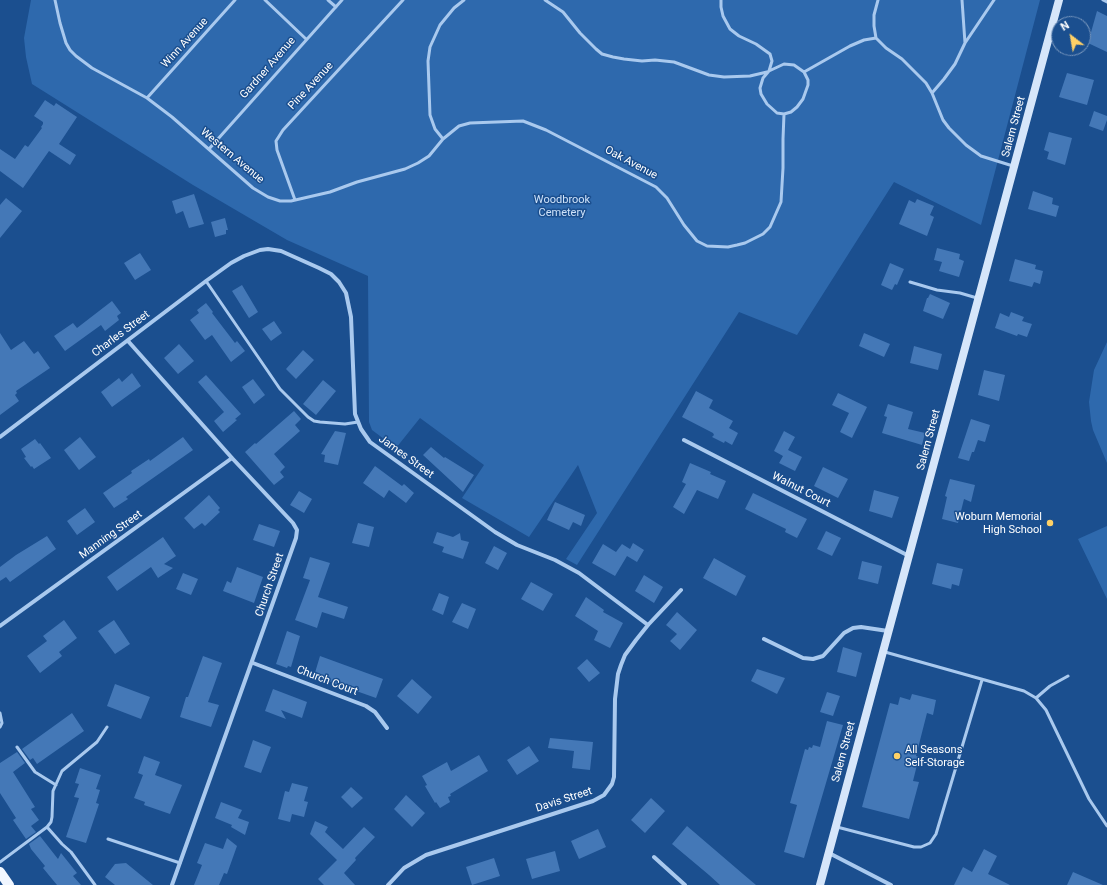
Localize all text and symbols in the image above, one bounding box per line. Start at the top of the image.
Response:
street label: Winn Avenue [159,15,211,71]
north arrow [1051,16,1091,56]
text: N [1058,19,1072,34]
street label: Gardner Avenue [238,34,298,102]
street label: Pine Avenue [286,59,336,113]
street label: Salem Street [1000,95,1028,159]
street label: Western Avenue [197,126,267,186]
street label: Oak Avenue [602,144,660,182]
park label: Woodbrook Cemetery [534,193,590,219]
street label: Charles Street [90,308,152,360]
street label: Salem Street [915,408,943,472]
street label: James Street [376,433,436,481]
street label: Walnut Court [770,470,832,510]
street label: Manning Street [77,508,145,562]
place label: Woburn Memorial High School [955,510,1042,536]
marker: Woburn Memorial High School [1045,518,1055,528]
street label: Church Street [253,551,287,619]
street label: Church Court [295,663,359,699]
street label: Salem Street [830,720,858,784]
place label: All Seasons Self-Storage [905,743,965,769]
marker: All Seasons Self-Storage [892,751,902,761]
street label: Davis Street [534,785,594,815]

